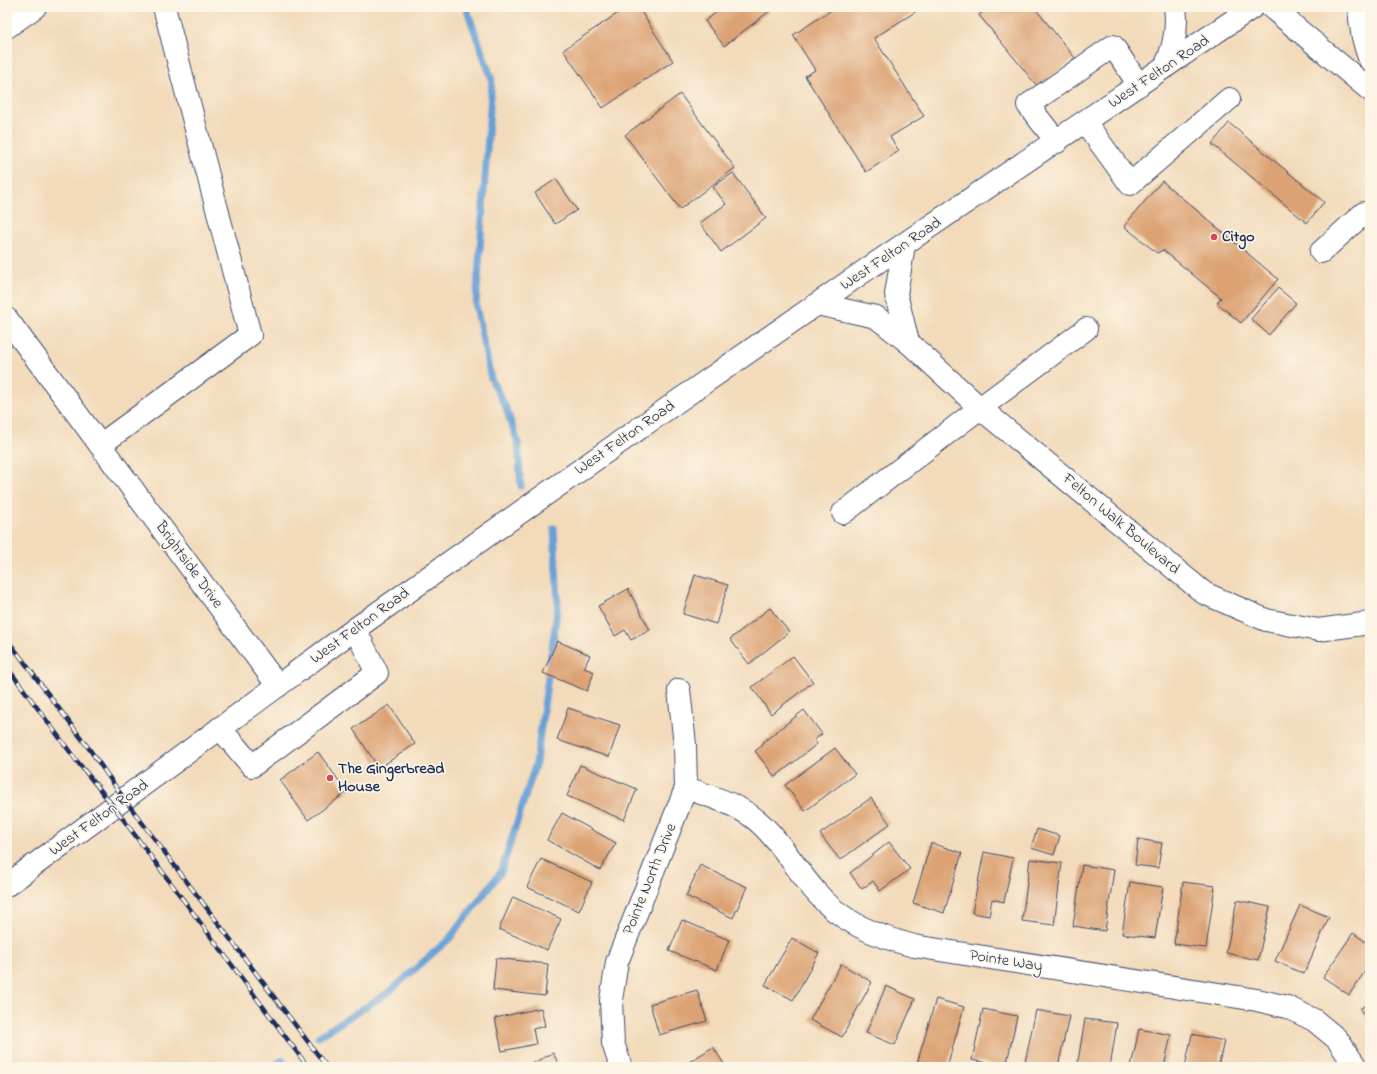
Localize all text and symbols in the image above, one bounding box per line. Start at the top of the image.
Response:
street label: West Felton Road [1103,29,1215,115]
street label: West Felton Road [835,211,947,297]
place label: Citgo [1222,225,1255,250]
marker: Citgo [1209,232,1219,242]
street label: West Felton Road [570,394,680,482]
street label: Felton Walk Boulevard [1056,467,1185,581]
street label: Brightside Drive [149,516,229,614]
street label: West Felton Road [305,582,415,670]
place label: The Gingerbread House [338,757,444,799]
marker: The Gingerbread House [325,773,335,783]
street label: West Felton Road [44,774,154,862]
street label: Pointe North Drive [617,819,684,938]
street label: Pointe Way [968,943,1044,979]

